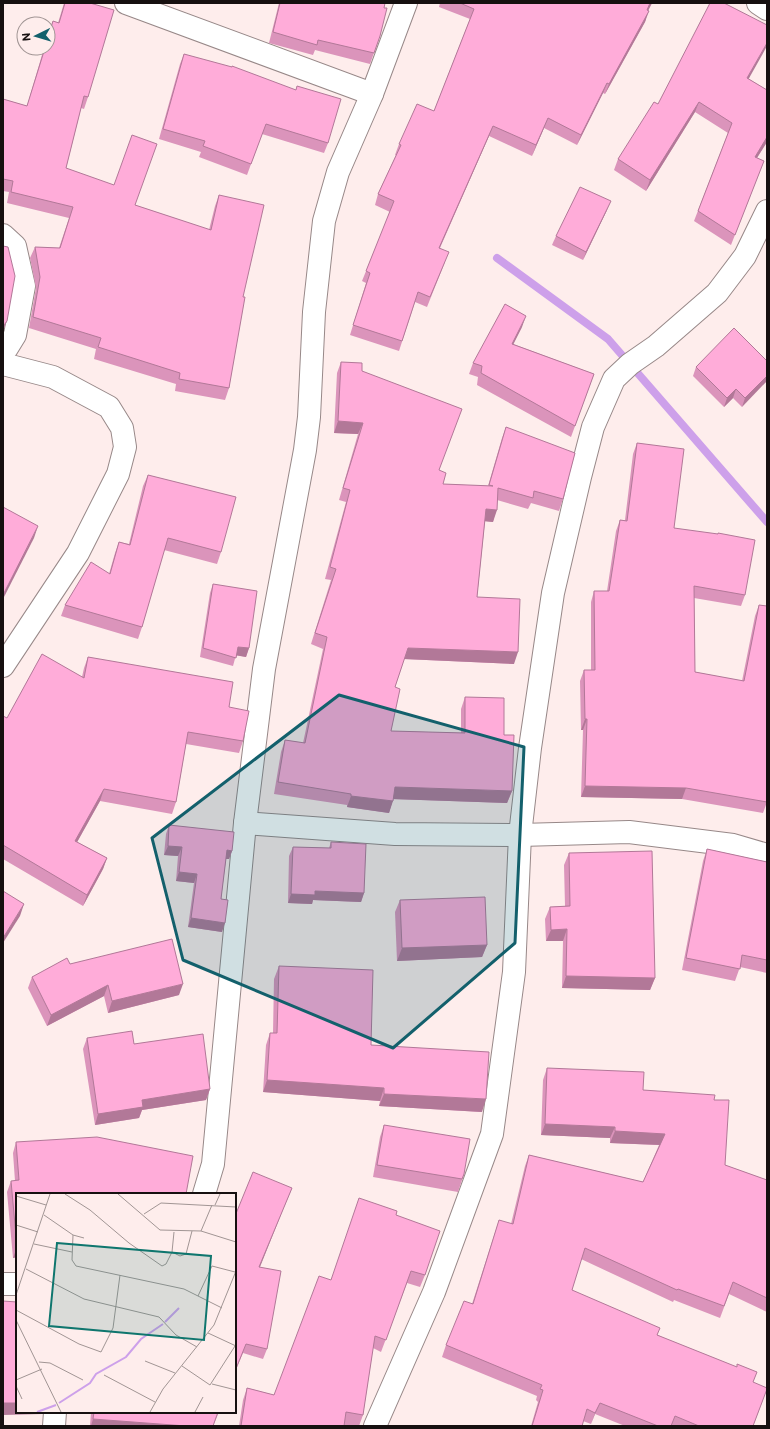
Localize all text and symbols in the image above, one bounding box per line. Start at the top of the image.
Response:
north arrow [16,16,56,56]
text: N [19,32,32,42]
inset map [16,1193,236,1413]

